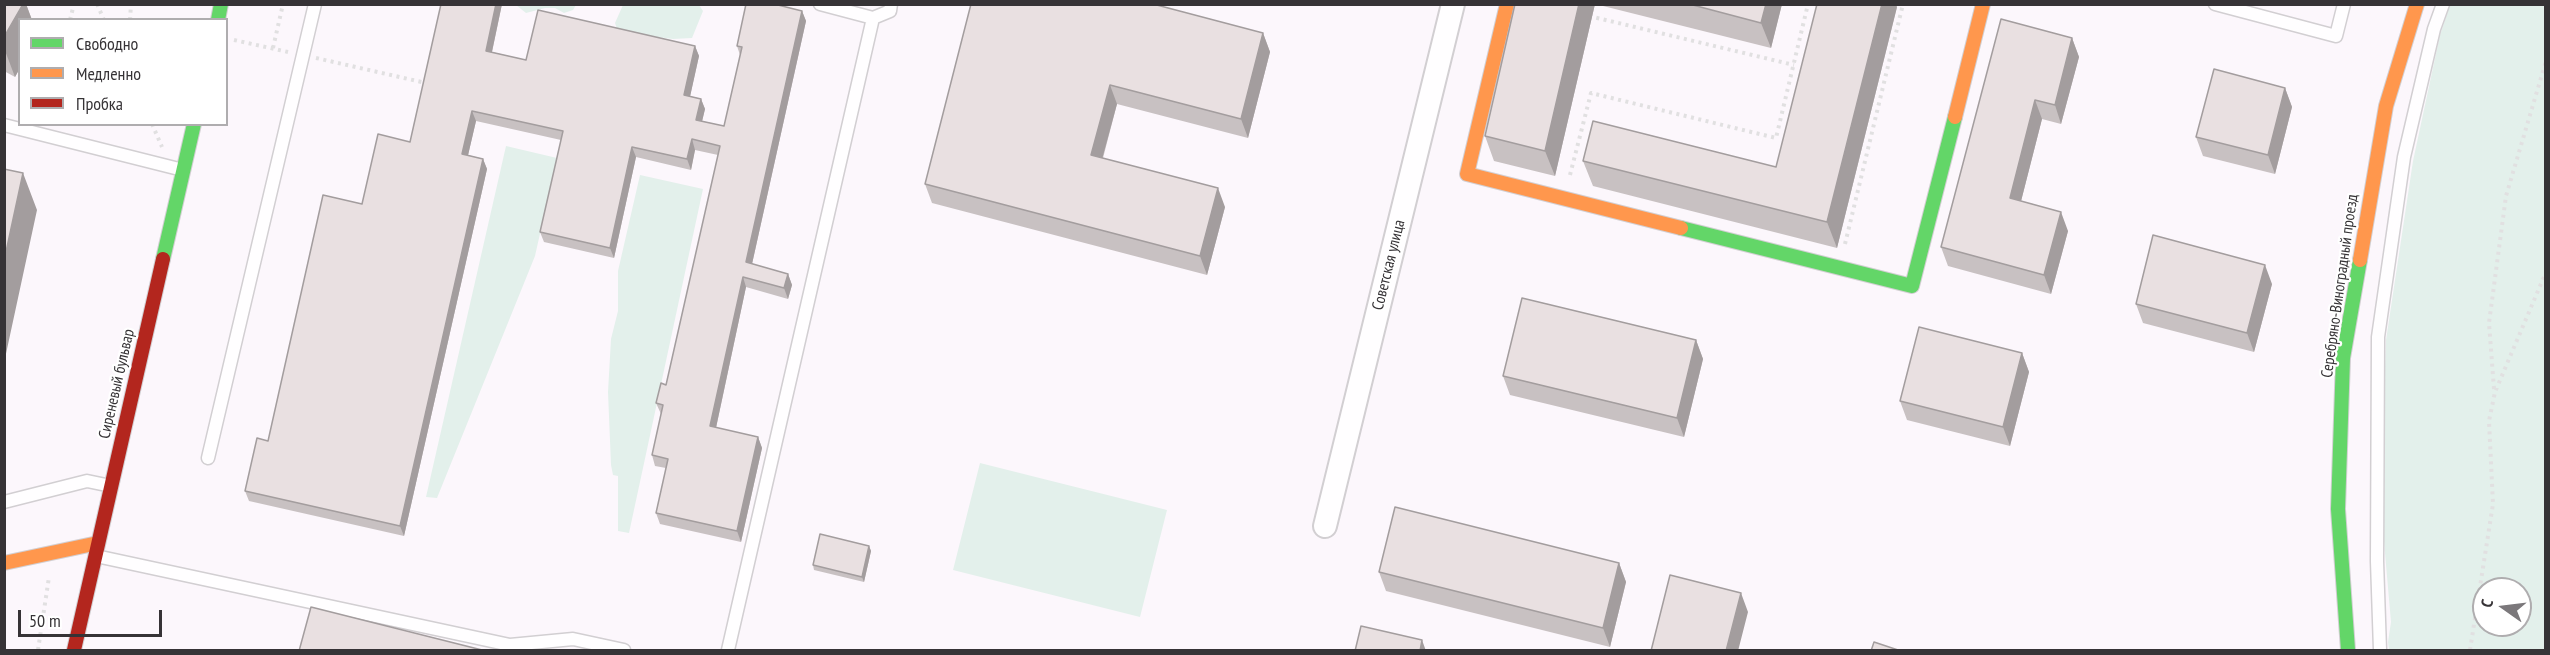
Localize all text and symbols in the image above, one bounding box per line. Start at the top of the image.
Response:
legend [18,18,228,126]
text: Свободно [76,32,138,55]
text: Медленно [76,62,141,85]
text: Пробка [76,92,123,115]
street label: Серебряно-Виноградный проезд [2318,193,2362,379]
street label: Советская улица [1369,218,1409,312]
street label: Сиреневый бульвар [95,327,139,441]
north arrow [2472,577,2532,637]
text: С [2476,597,2497,609]
scale bar [21,598,165,636]
text: 50 m [29,609,61,632]

